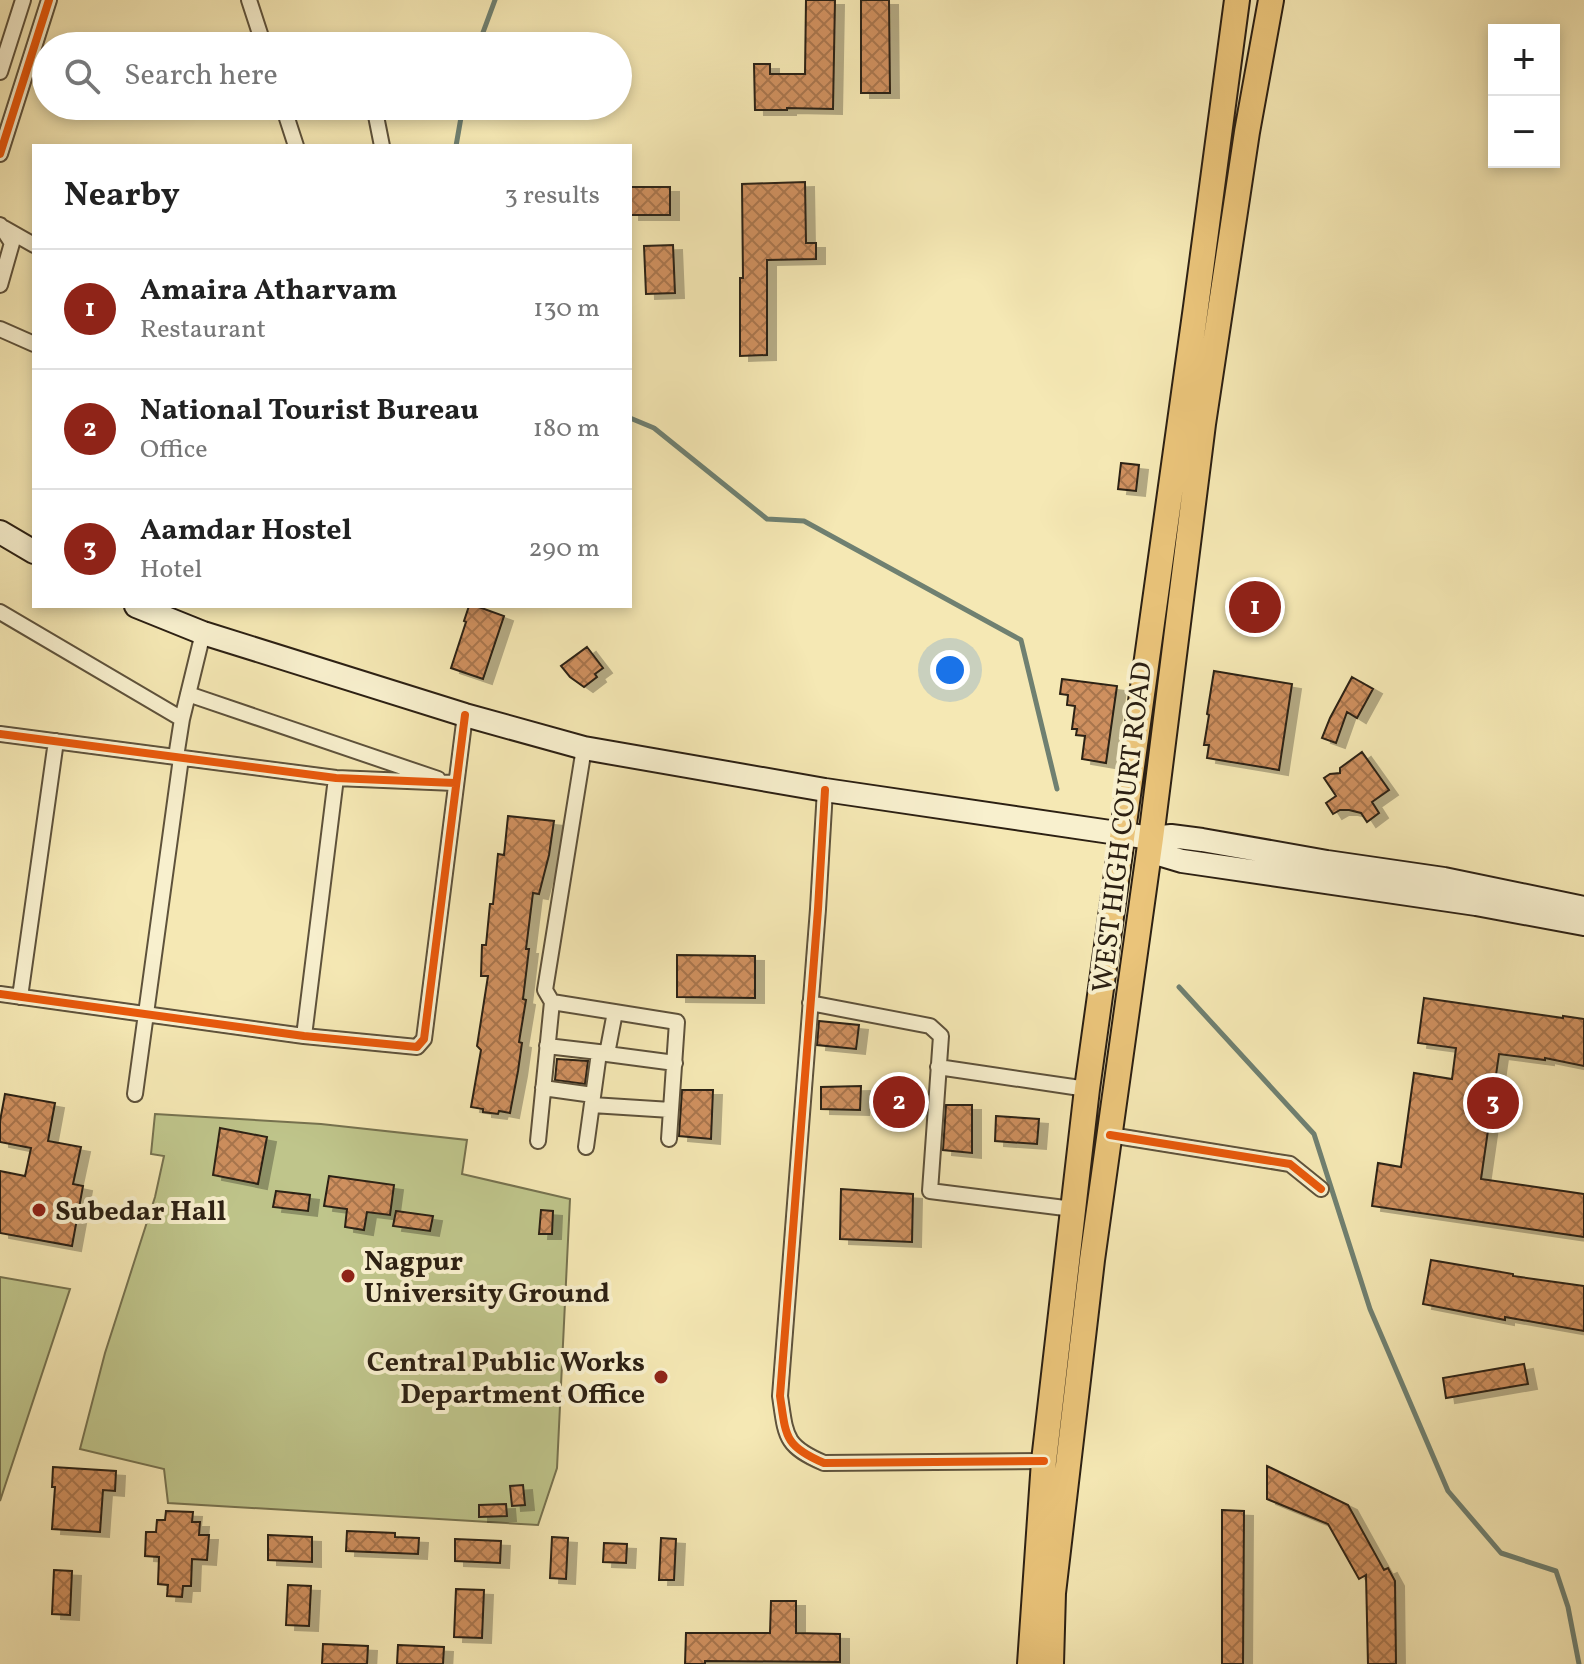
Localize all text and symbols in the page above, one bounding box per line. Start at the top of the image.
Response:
map controls [1488,24,1560,168]
button: + [1488,24,1560,96]
search box [32,32,632,120]
icon: search [60,54,104,98]
text: Search here [124,55,278,97]
button: − [1488,96,1560,168]
text: Nearby [64,173,180,220]
text: 3 results [504,178,600,214]
text: Amaira Atharvam [140,270,398,312]
text: 1 [85,291,95,327]
text: 130 m [533,291,600,327]
text: Restaurant [140,312,266,348]
text: National Tourist Bureau [140,390,479,432]
text: 2 [83,411,97,447]
text: 180 m [533,411,600,447]
text: Office [140,432,208,468]
text: Aamdar Hostel [140,510,352,552]
text: 3 [83,531,97,567]
text: 290 m [528,531,600,567]
text: Hotel [140,552,202,588]
pin: 1 [1229,577,1281,637]
your location [930,650,970,690]
street label: WEST HIGH COURT ROAD [1084,660,1163,995]
pin: 2 [873,1072,925,1132]
pin: 3 [1467,1073,1519,1133]
place label: Subedar Hall [55,1193,226,1232]
marker: Subedar Hall [30,1201,48,1219]
place label: Nagpur University Ground [364,1243,610,1314]
marker: Nagpur University Ground [339,1267,357,1285]
place label: Central Public Works Department Office [367,1344,645,1415]
marker: Central Public Works Department Office [652,1368,670,1386]

